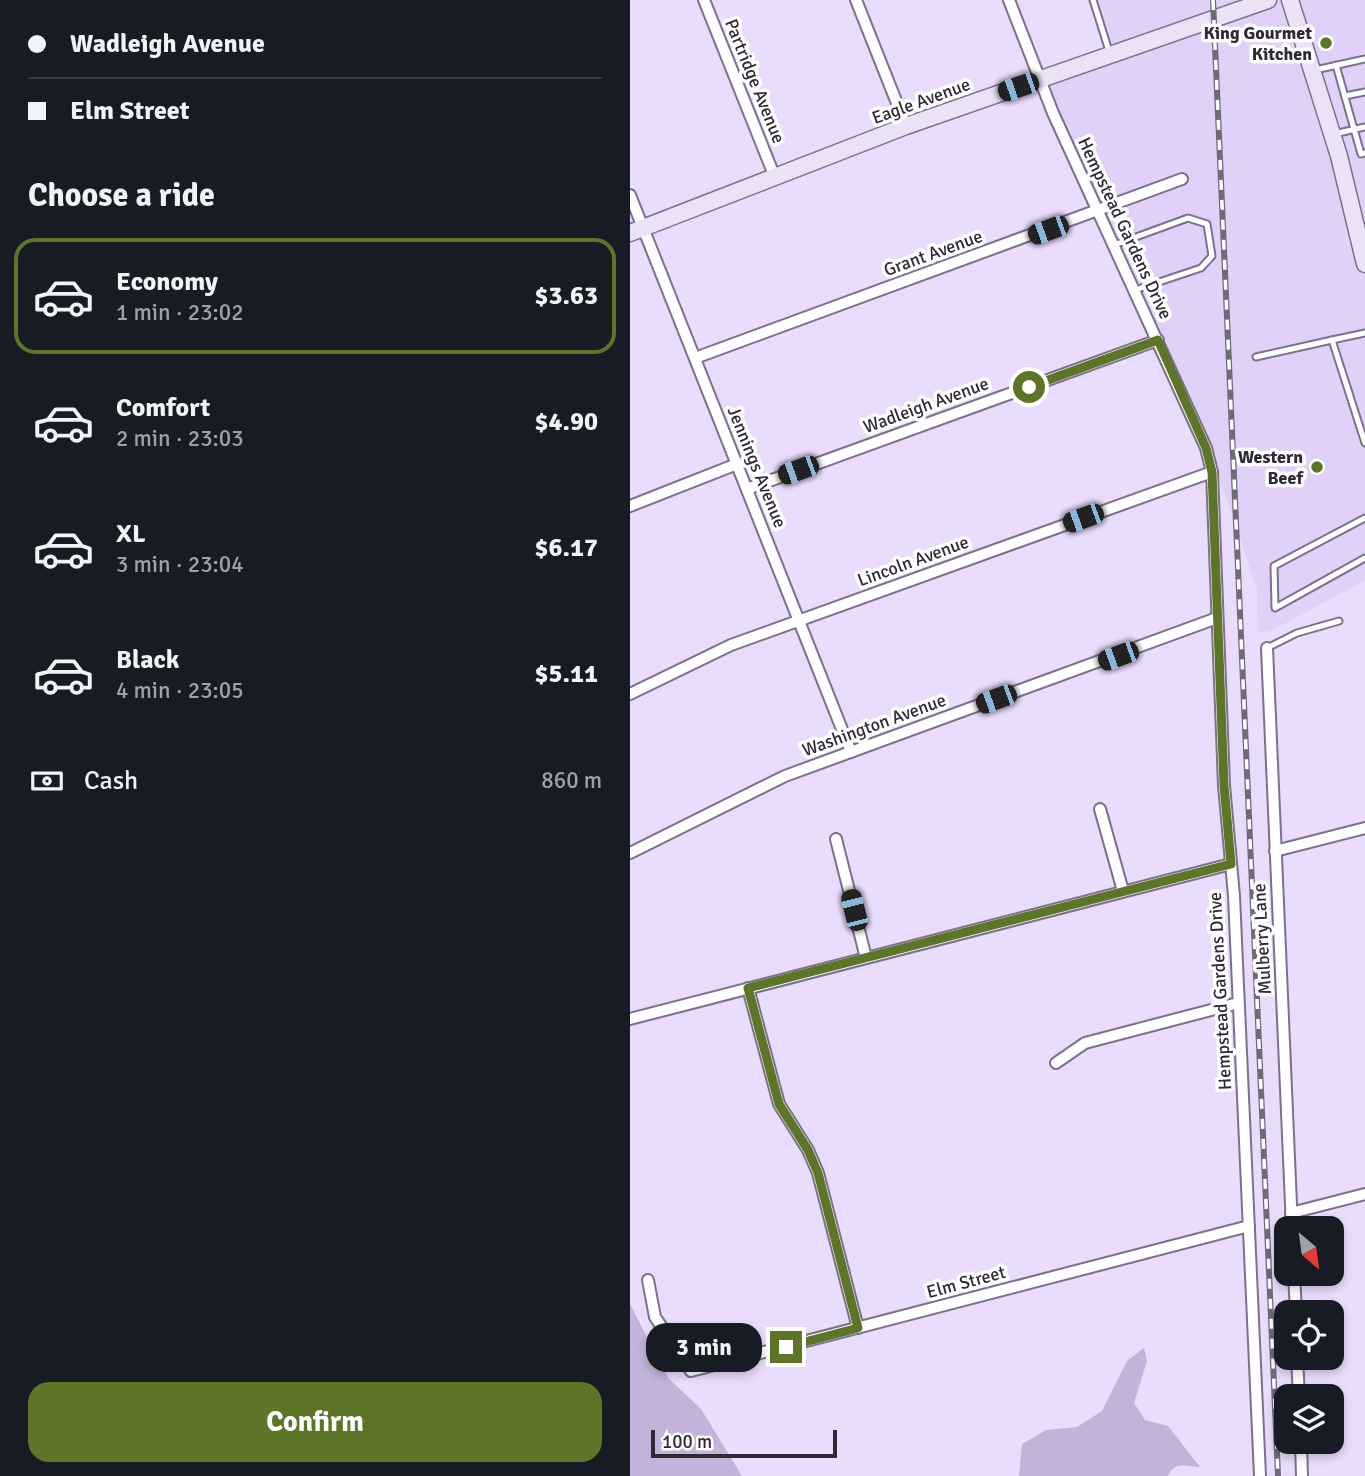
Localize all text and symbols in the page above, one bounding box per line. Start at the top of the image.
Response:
street label: Partridge Avenue [720,16,790,146]
place label: King Gourmet Kitchen [1204,22,1312,65]
text: Wadleigh Avenue [70,28,265,60]
marker: King Gourmet Kitchen [1318,35,1334,51]
car [995,70,1042,104]
street label: Eagle Avenue [869,73,973,129]
text: Elm Street [70,95,190,127]
street label: Hempstead Gardens Drive [1073,134,1177,322]
text: Choose a ride [28,176,215,215]
car [1025,213,1072,247]
street label: Grant Avenue [881,225,985,281]
icon: car [32,265,95,328]
text: Economy [116,266,218,298]
text: $3.63 [534,280,598,312]
text: 1 min · 23:02 [116,298,244,327]
route start [1013,371,1045,403]
street label: Wadleigh Avenue [860,372,992,438]
icon: car [32,391,95,454]
text: Comfort [116,392,210,424]
street label: Jennings Avenue [723,403,791,531]
text: $4.90 [534,406,598,438]
text: 2 min · 23:03 [116,424,244,453]
place label: Western Beef [1238,446,1304,489]
car [775,453,822,487]
marker: Western Beef [1309,459,1325,475]
car [1060,501,1107,535]
icon: car [32,517,95,580]
text: XL [116,518,146,550]
street label: Lincoln Avenue [854,531,972,591]
text: $6.17 [534,532,598,564]
text: 3 min · 23:04 [116,550,244,579]
car [1095,639,1142,673]
icon: car [32,643,95,706]
text: Black [116,644,179,676]
text: $5.11 [534,658,598,690]
text: 4 min · 23:05 [116,676,244,705]
car [973,682,1020,716]
street label: Washington Avenue [799,689,949,761]
icon: cash [28,762,66,800]
text: Cash [84,765,138,797]
text: 860 m [541,766,602,795]
street label: Mulberry Lane [1248,883,1276,995]
car [839,887,870,933]
street label: Hempstead Gardens Drive [1204,891,1236,1091]
north arrow [1274,1216,1344,1286]
map controls [1274,1216,1344,1454]
street label: Elm Street [924,1261,1008,1303]
button: locate [1274,1300,1344,1370]
callout: 3 min [646,1322,762,1372]
route end [770,1331,802,1363]
text: 3 min [676,1333,732,1362]
button: Confirm [28,1382,602,1462]
button: layers [1274,1384,1344,1454]
scale bar [651,1427,836,1459]
text: 100 m [662,1430,712,1454]

